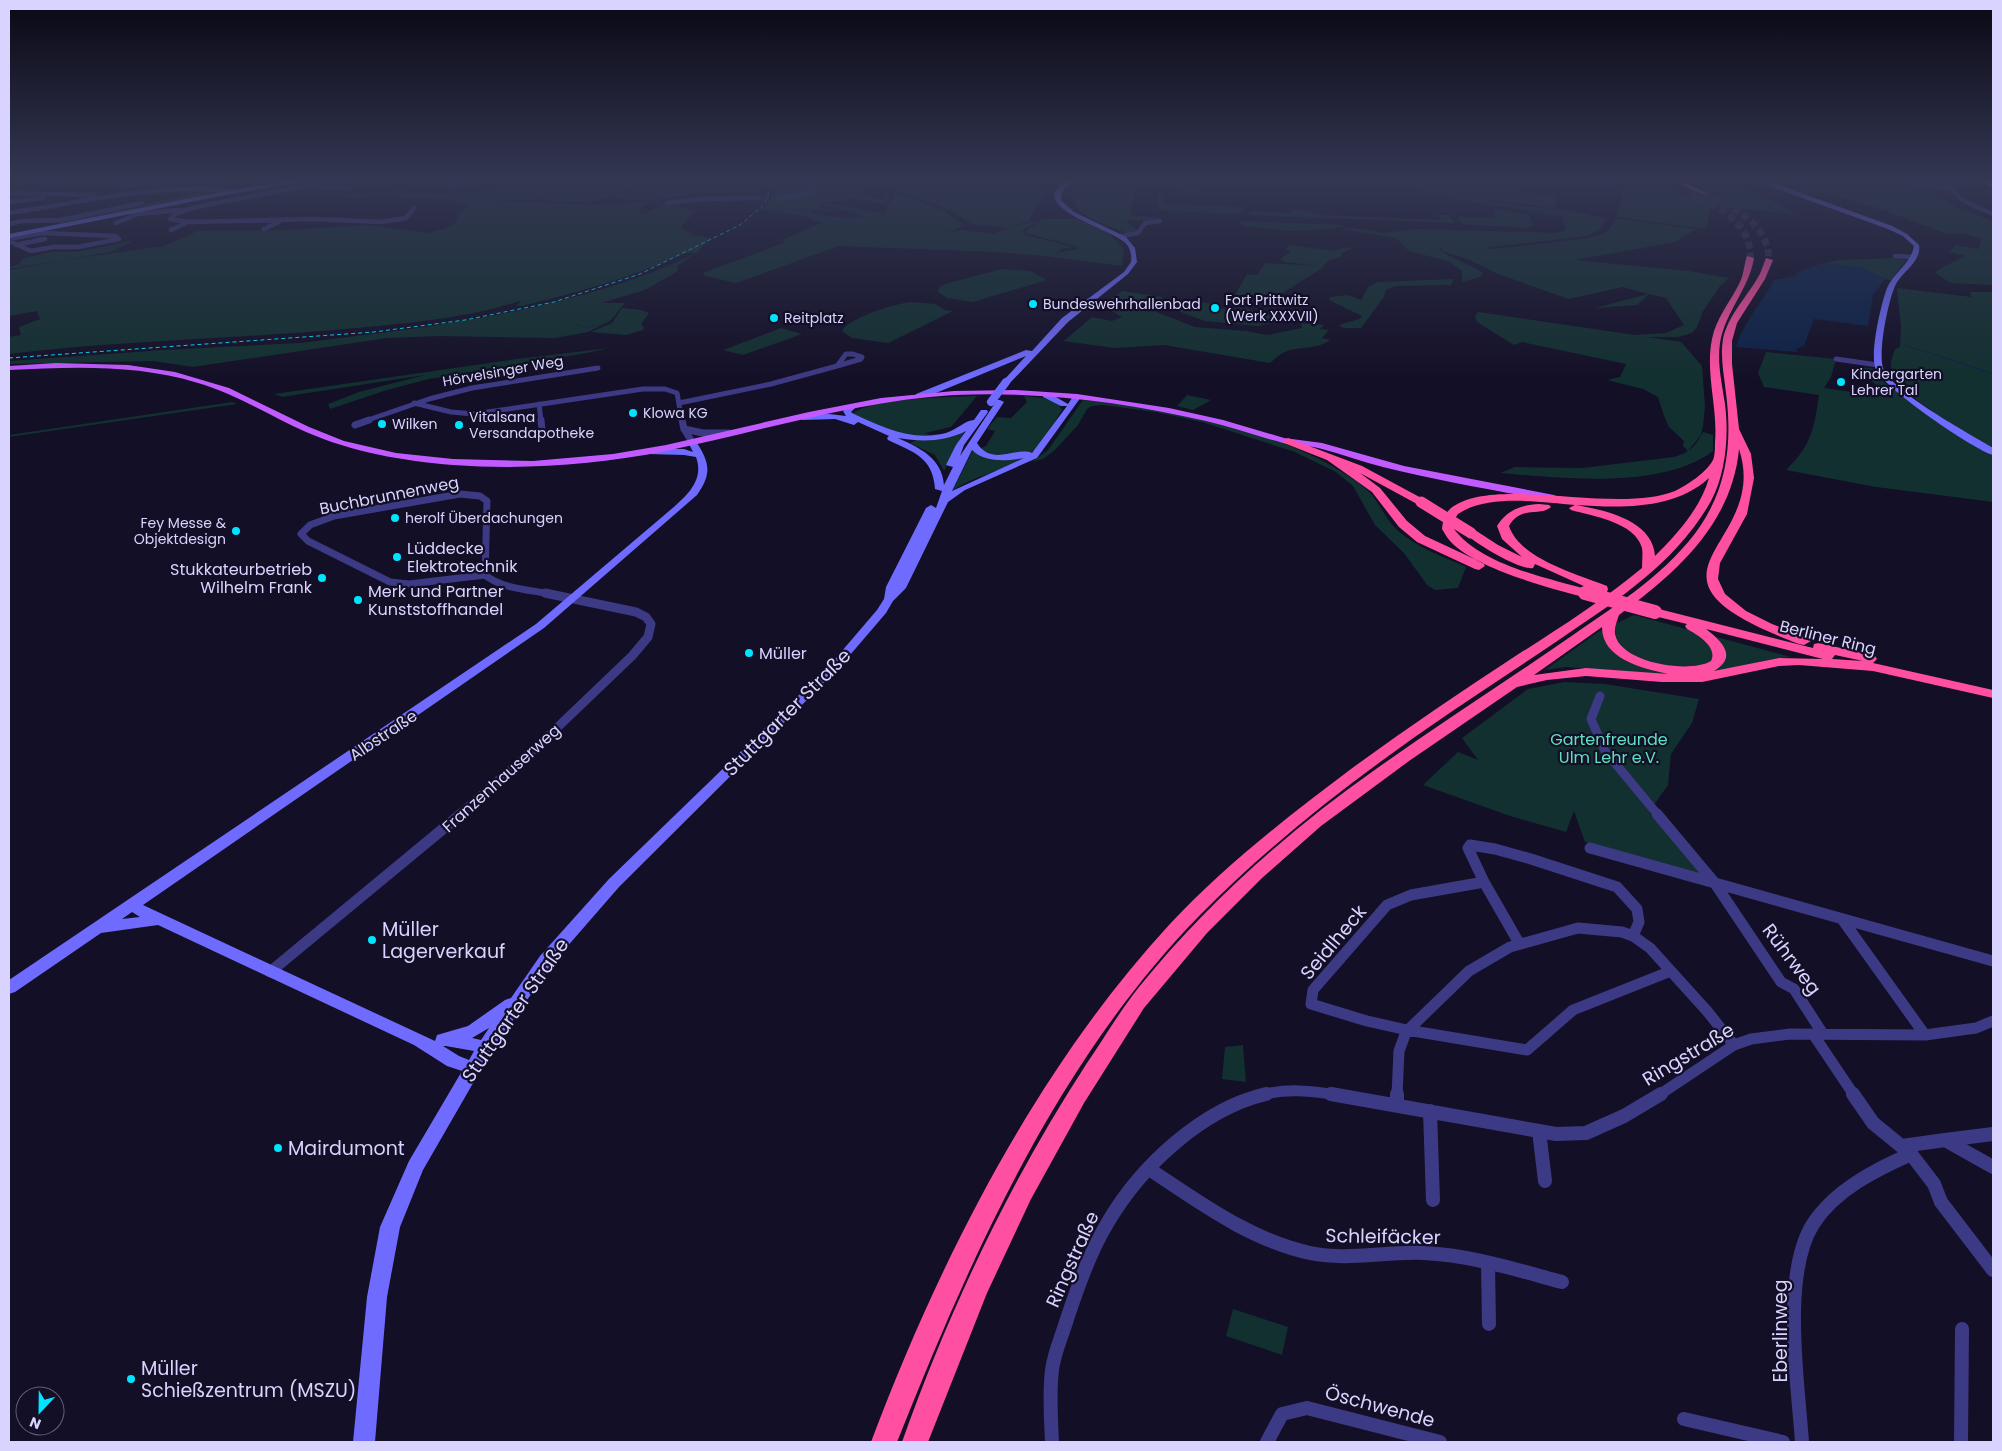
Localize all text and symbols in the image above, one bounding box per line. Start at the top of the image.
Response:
place label: Fort Prittwitz (Werk XXXVII) [1225,290,1319,326]
place label: Bundeswehrhallenbad [1043,294,1201,314]
marker: Bundeswehrhallenbad [1027,298,1039,310]
marker: Fort Prittwitz (Werk XXXVII) [1209,302,1221,314]
place label: Reitplatz [784,308,844,328]
marker: Reitplatz [768,312,780,324]
street label: Hörvelsinger Weg [441,351,565,391]
place label: Kindergarten Lehrer Tal [1851,364,1942,400]
marker: Kindergarten Lehrer Tal [1835,376,1847,388]
place label: Klowa KG [643,403,708,423]
place label: Vitalsana Versandapotheke [469,407,594,443]
marker: Klowa KG [627,407,639,419]
place label: Wilken [392,414,437,434]
marker: Wilken [376,418,388,430]
marker: Vitalsana Versandapotheke [453,419,465,431]
street label: Buchbrunnenweg [317,471,461,520]
place label: herolf Überdachungen [405,508,563,528]
marker: herolf Überdachungen [389,512,401,524]
place label: Fey Messe & Objektdesign [134,513,227,549]
marker: Fey Messe & Objektdesign [230,525,242,537]
place label: Lüddecke Elektrotechnik [407,537,518,578]
marker: Lüddecke Elektrotechnik [391,551,403,563]
place label: Stukkateurbetrieb Wilhelm Frank [170,558,313,599]
marker: Stukkateurbetrieb Wilhelm Frank [316,572,328,584]
place label: Merk und Partner Kunststoffhandel [368,580,504,621]
marker: Merk und Partner Kunststoffhandel [352,594,364,606]
street label: Berliner Ring [1777,614,1879,661]
place label: Müller [759,642,807,665]
street label: Stuttgarter Straße [718,643,857,782]
marker: Müller [743,647,755,659]
street label: Albstraße [345,704,422,767]
street label: Franzenhauserweg [437,719,565,838]
park label: Gartenfreunde Ulm Lehr e.V. [1550,728,1668,769]
street label: Seidlheck [1294,899,1373,986]
place label: Müller Lagerverkauf [382,916,505,965]
street label: Rührweg [1756,918,1827,1001]
street label: Stuttgarter Straße [455,933,575,1088]
marker: Müller Lagerverkauf [366,934,378,946]
street label: Ringstraße [1637,1016,1739,1092]
place label: Mairdumont [288,1135,405,1162]
marker: Mairdumont [272,1142,284,1154]
street label: Ringstraße [1039,1207,1106,1312]
street label: Schleifäcker [1325,1222,1441,1251]
street label: Eberlinweg [1767,1279,1794,1383]
place label: Müller Schießzentrum (MSZU) [141,1355,357,1404]
marker: Müller Schießzentrum (MSZU) [125,1373,137,1385]
street label: Öschwende [1322,1379,1438,1434]
north arrow [15,1386,65,1436]
text: N [27,1412,44,1434]

